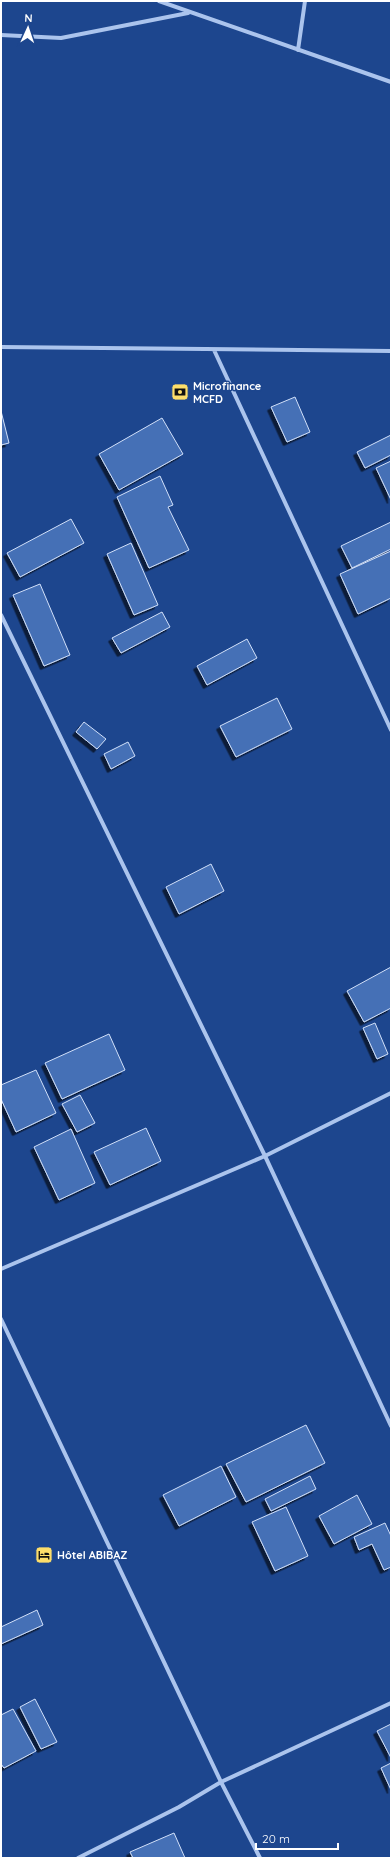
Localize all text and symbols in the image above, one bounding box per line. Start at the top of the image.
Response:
north arrow [8,8,48,48]
text: N [24,11,33,25]
place label: Microfinance MCFD [193,379,262,406]
bank icon: Microfinance MCFD [170,382,190,402]
hotel icon: Hôtel ABIBAZ [34,1545,54,1565]
place label: Hôtel ABIBAZ [57,1548,127,1562]
scale bar [256,1825,338,1851]
text: 20 m [262,1831,290,1846]

